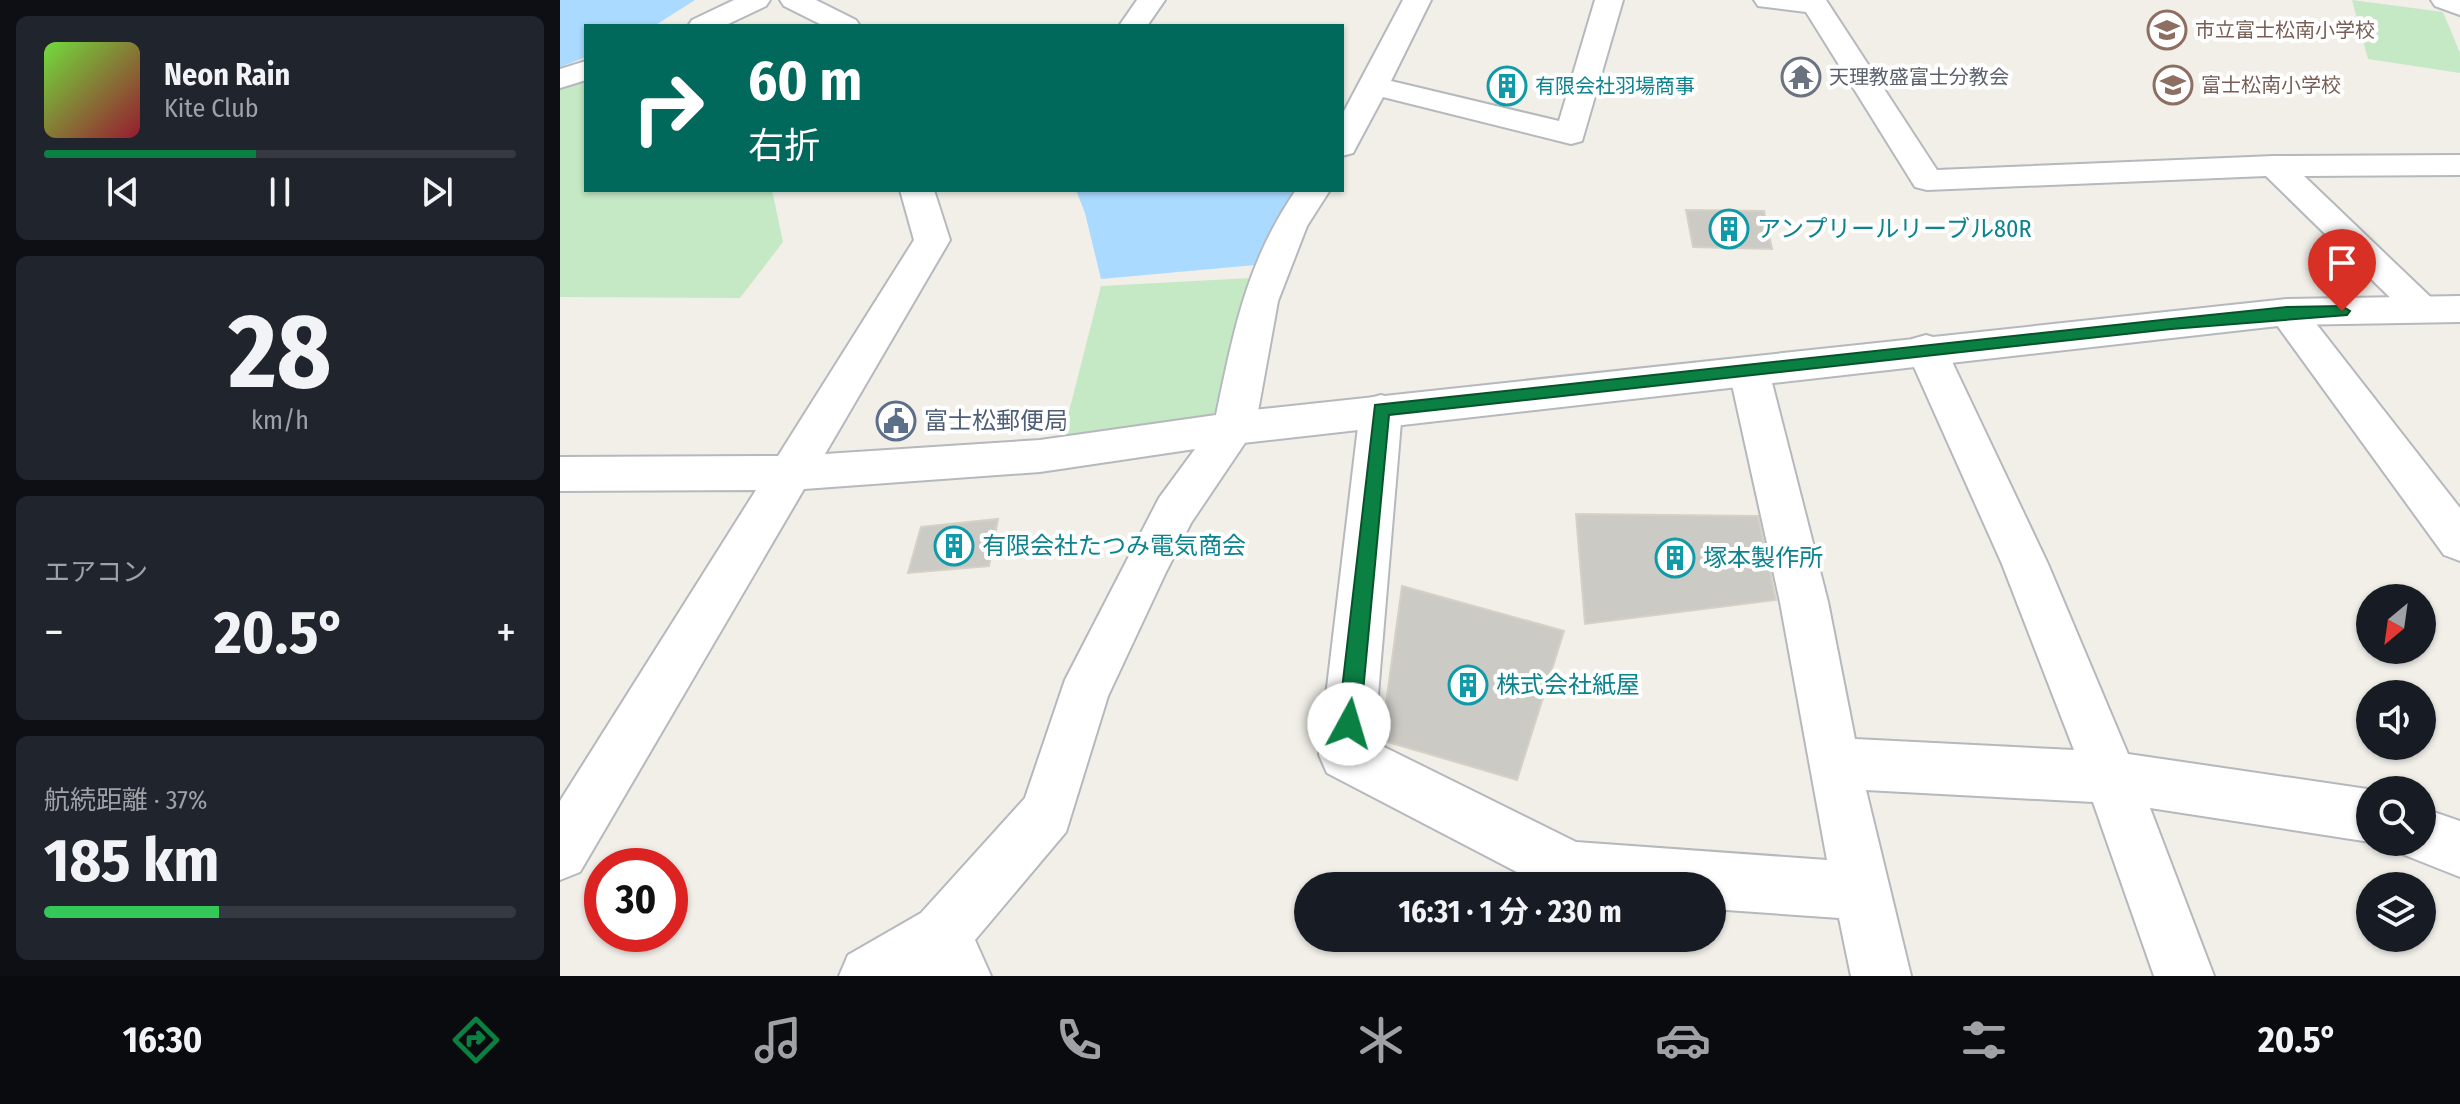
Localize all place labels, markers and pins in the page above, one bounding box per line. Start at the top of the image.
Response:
school or university icon: 市立富士松南小学校 [2146,9,2188,51]
place label: 市立富士松南小学校 [2195,18,2375,42]
temple icon: 天理教盛富士分教会 [1780,56,1822,98]
school or university icon: 富士松南小学校 [2152,64,2194,106]
building icon: 有限会社羽場商事 [1486,65,1528,107]
place label: 天理教盛富士分教会 [1829,65,2009,89]
place label: 富士松南小学校 [2201,73,2341,97]
place label: 有限会社羽場商事 [1535,74,1695,98]
building icon: アンプリールリーブル80R [1708,208,1750,250]
place label: アンプリールリーブル80R [1757,215,2031,243]
pin [2308,229,2376,311]
public building icon: 富士松郵便局 [875,400,917,442]
place label: 富士松郵便局 [924,407,1068,435]
building icon: 有限会社たつみ電気商会 [933,525,975,567]
place label: 有限会社たつみ電気商会 [982,532,1246,560]
building icon: 塚本製作所 [1654,537,1696,579]
place label: 塚本製作所 [1703,544,1823,572]
building icon: 株式会社紙屋 [1447,664,1489,706]
place label: 株式会社紙屋 [1496,671,1640,699]

